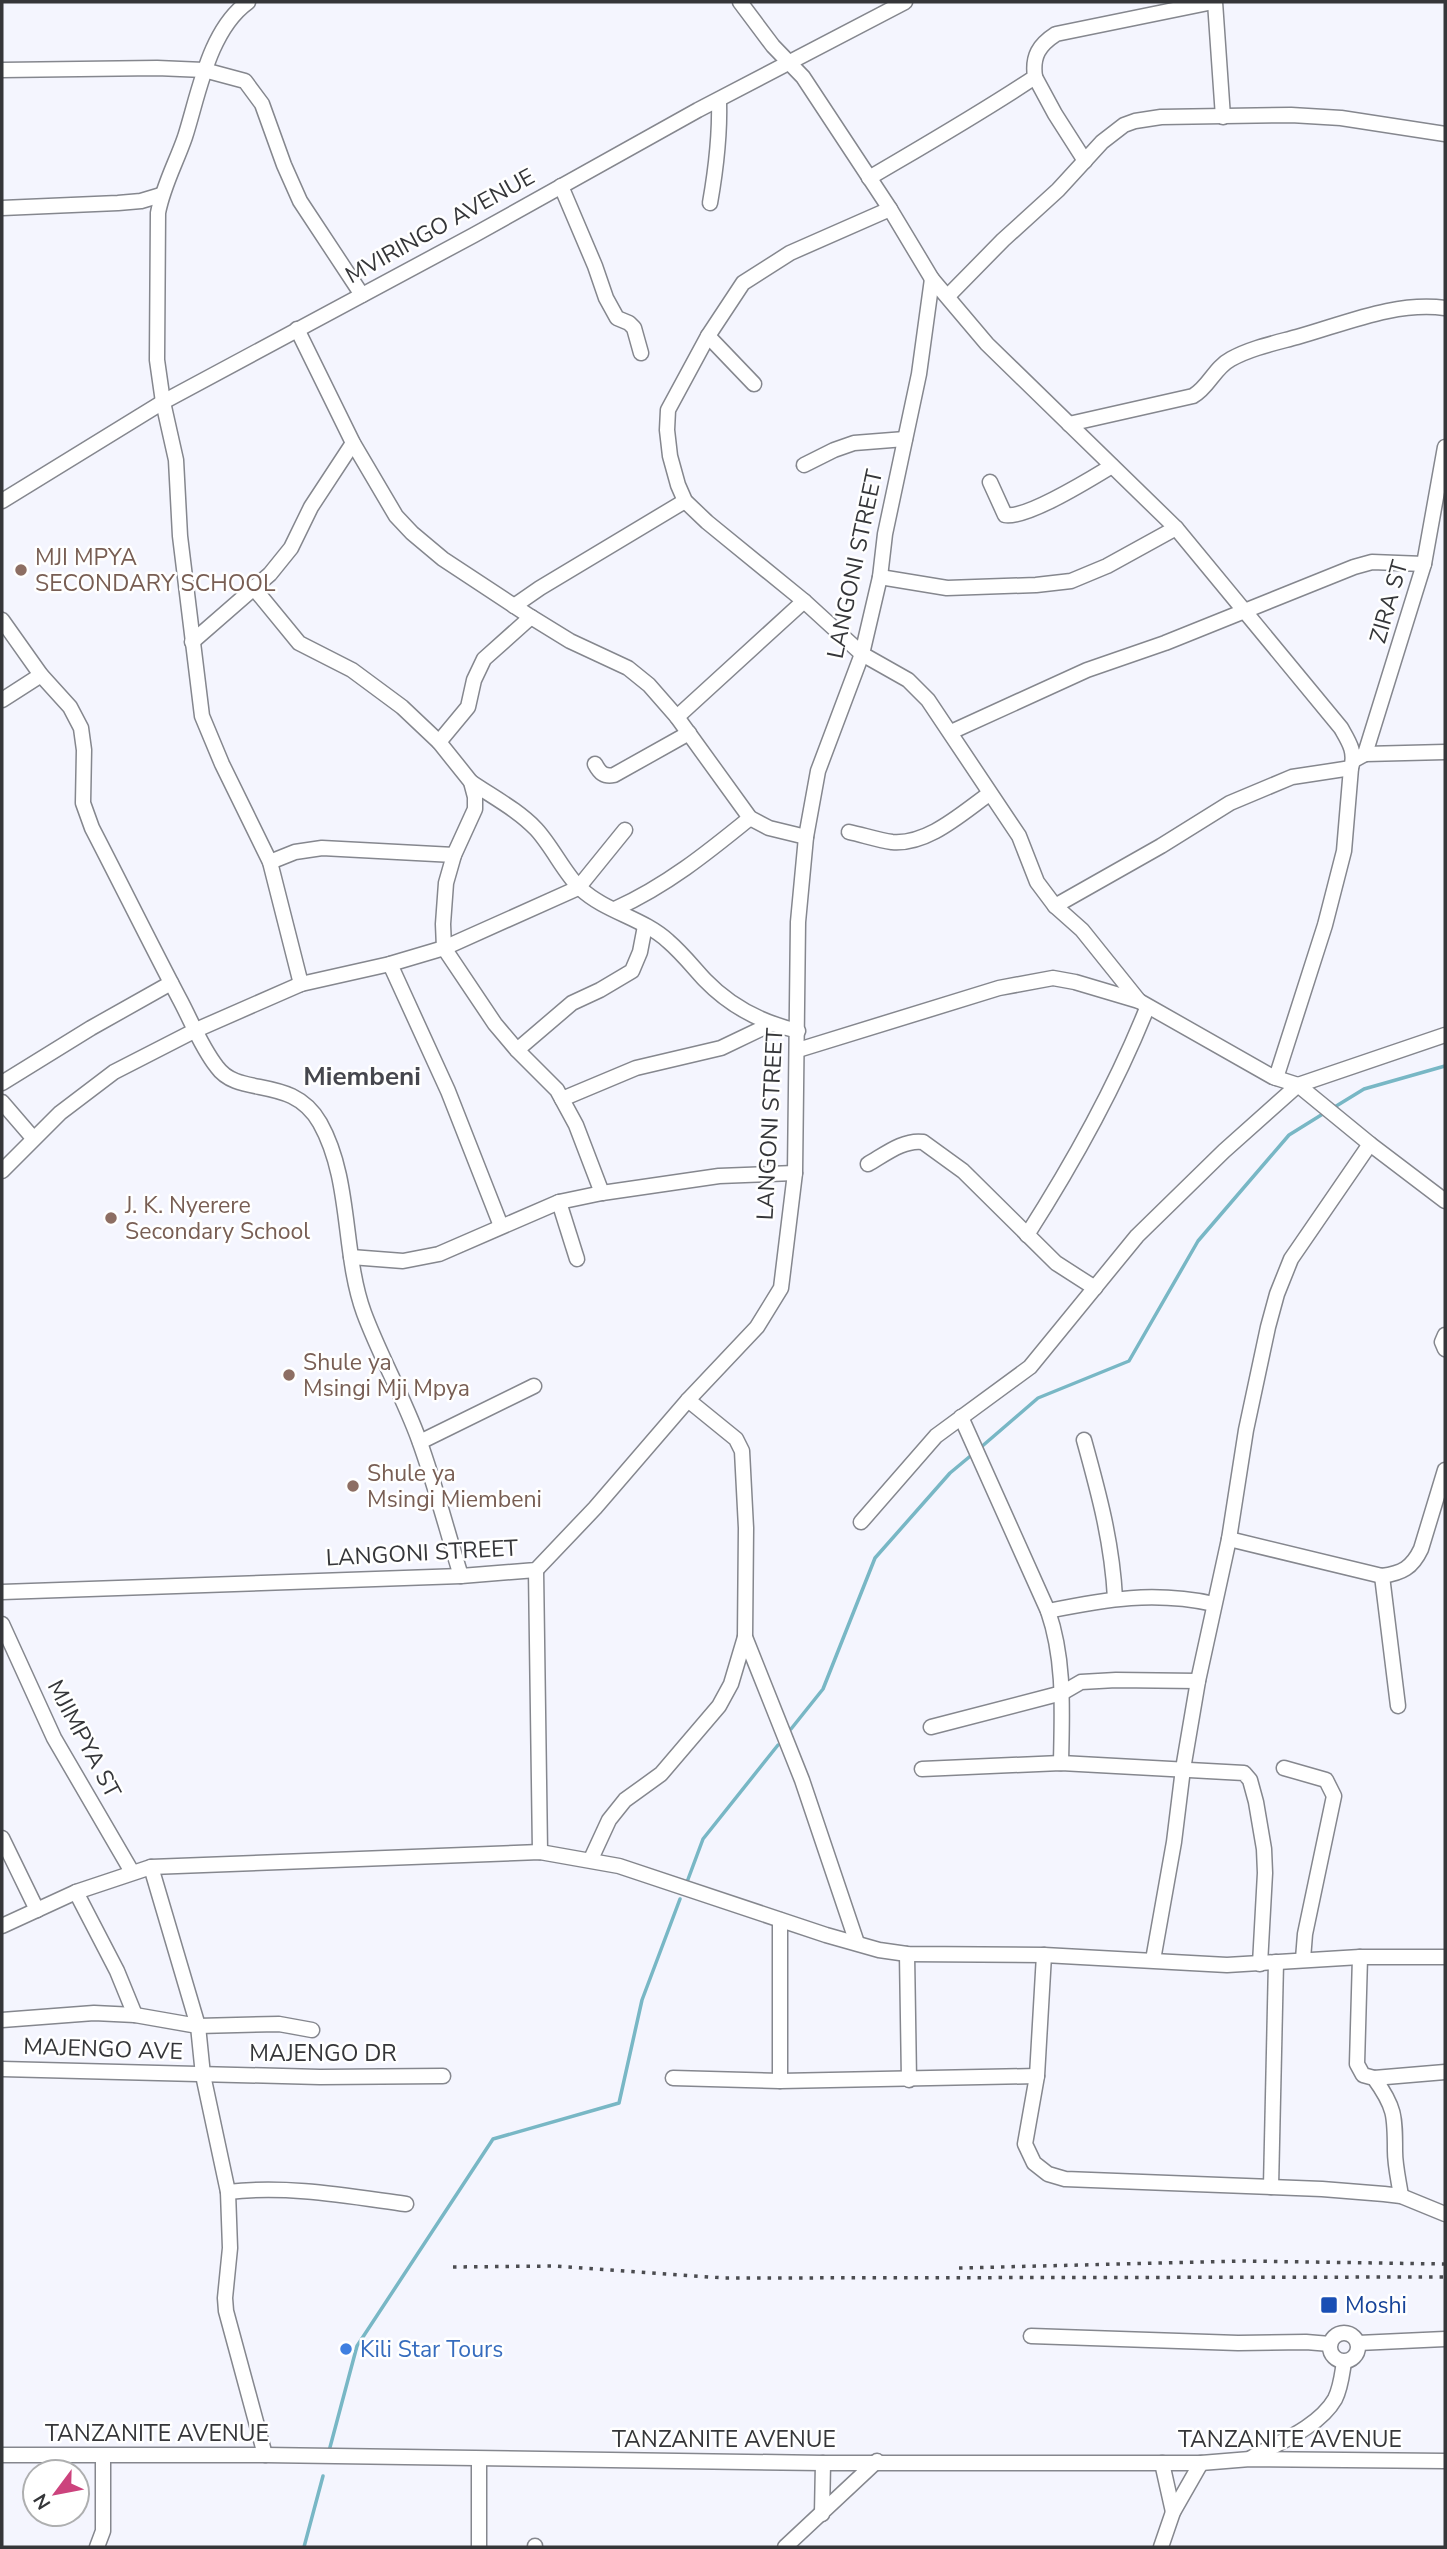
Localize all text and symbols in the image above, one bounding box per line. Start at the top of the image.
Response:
street label: MVIRINGO AVENUE [340,161,540,291]
street label: LANGONI STREET [820,467,890,661]
place label: MJI MPYA SECONDARY SCHOOL [35,542,276,599]
street label: ZIRA ST [1362,557,1416,647]
marker: MJI MPYA SECONDARY SCHOOL [13,562,29,578]
street label: LANGONI STREET [749,1027,791,1221]
district label: Miembeni [303,1059,421,1094]
place label: J. K. Nyerere Secondary School [124,1190,310,1247]
marker: J. K. Nyerere Secondary School [103,1210,119,1226]
place label: Shule ya Msingi Mji Mpya [303,1347,470,1404]
marker: Shule ya Msingi Mji Mpya [281,1367,297,1383]
place label: Shule ya Msingi Miembeni [367,1458,542,1515]
marker: Shule ya Msingi Miembeni [345,1478,361,1494]
street label: LANGONI STREET [325,1532,519,1574]
street label: MJIMPYA ST [40,1674,128,1804]
street label: MAJENGO AVE [23,2031,183,2067]
street label: MAJENGO DR [249,2038,397,2069]
place label: Moshi [1345,2290,1407,2321]
marker: Moshi [1319,2295,1339,2315]
place label: Kili Star Tours [360,2334,503,2365]
marker: Kili Star Tours [338,2341,354,2357]
street label: TANZANITE AVENUE [45,2418,269,2449]
street label: TANZANITE AVENUE [612,2424,836,2455]
street label: TANZANITE AVENUE [1178,2424,1402,2455]
north arrow [21,2458,91,2528]
text: N [28,2489,57,2514]

